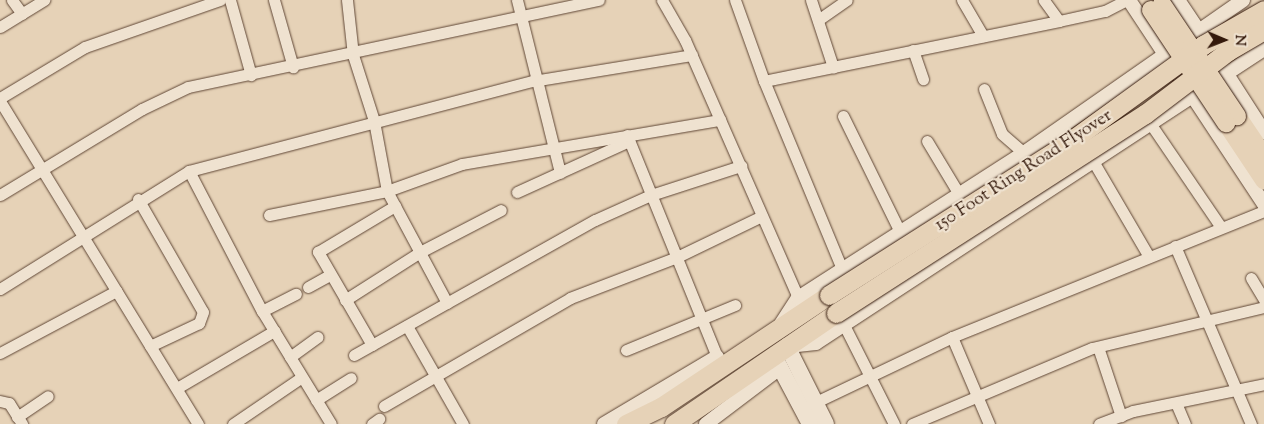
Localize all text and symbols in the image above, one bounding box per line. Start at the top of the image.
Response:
north arrow [1199,15,1249,65]
text: N [1229,34,1249,46]
street label: 150 Foot Ring Road Flyover [931,106,1117,236]

